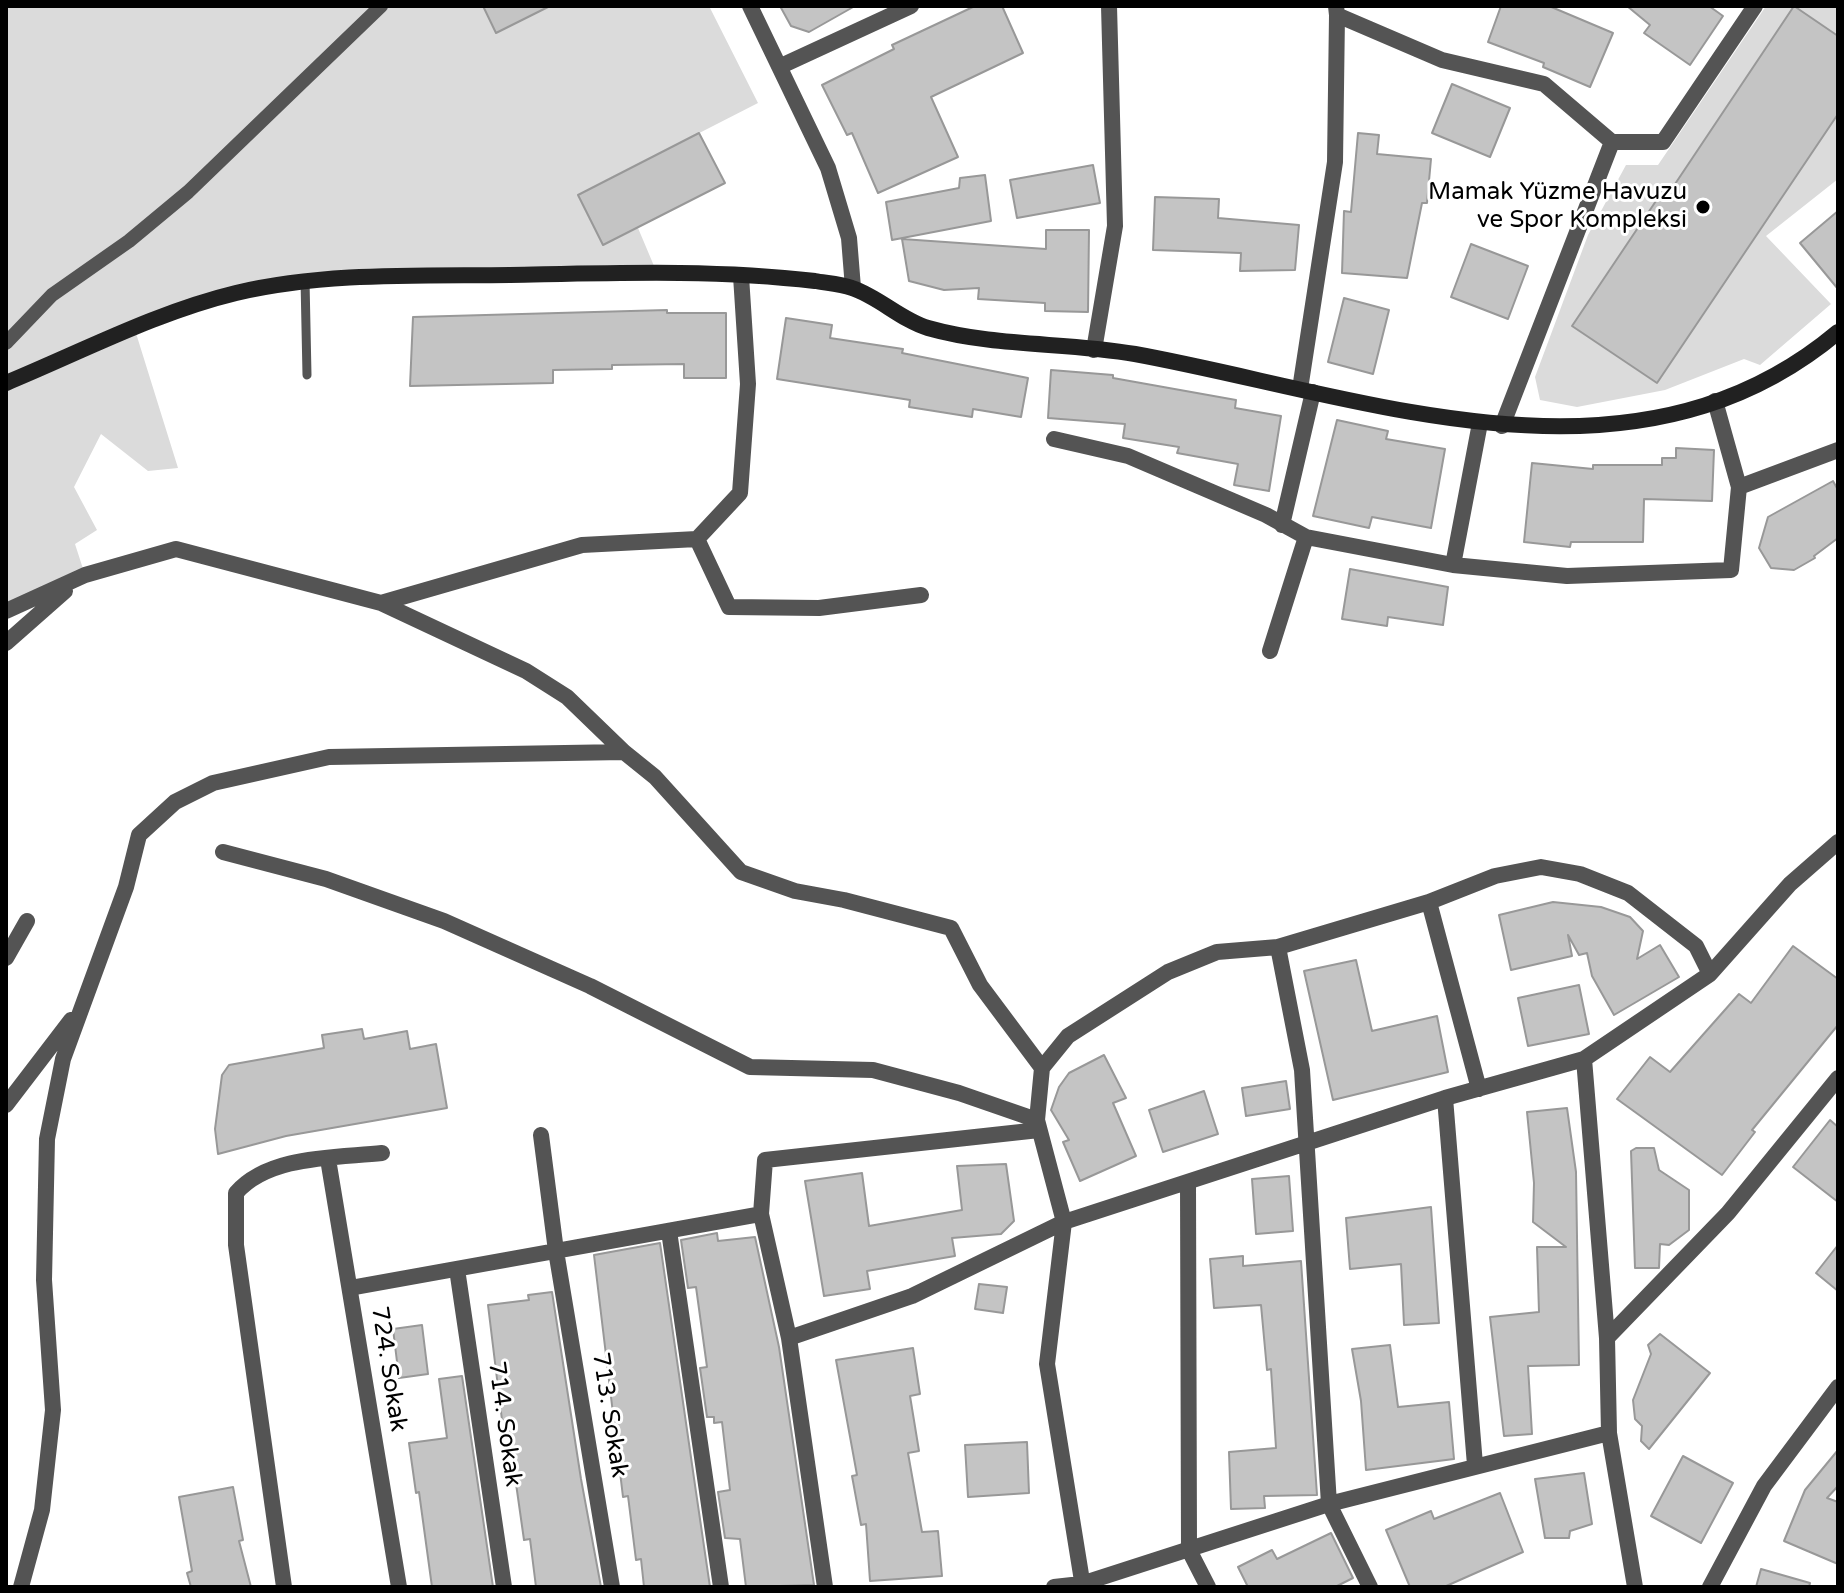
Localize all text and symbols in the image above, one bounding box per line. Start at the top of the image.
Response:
place label: Mamak Yüzme Havuzu ve Spor Kompleksi [1428,179,1687,235]
marker: Mamak Yüzme Havuzu ve Spor Kompleksi [1694,198,1712,216]
street label: 724. Sokak [364,1304,412,1434]
street label: 713. Sokak [585,1350,633,1480]
street label: 714. Sokak [481,1359,527,1489]

